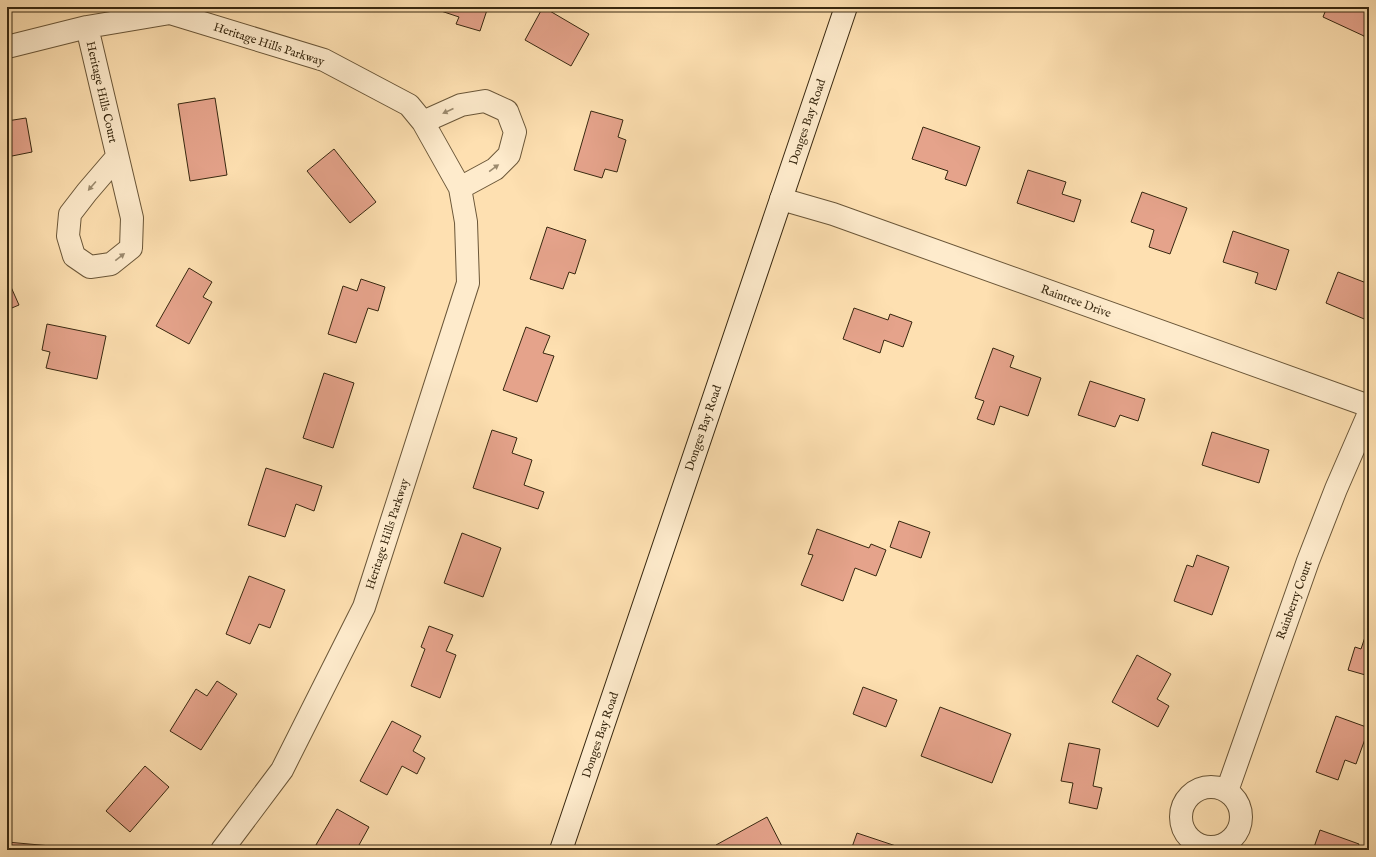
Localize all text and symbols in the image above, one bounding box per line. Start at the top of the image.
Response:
street label: Heritage Hills Parkway [212,19,326,70]
street label: Heritage Hills Court [83,40,121,144]
street label: Donges Bay Road [786,77,829,167]
one-way arrow [442,108,453,114]
one-way arrow [489,164,499,172]
one-way arrow [88,181,97,191]
one-way arrow [114,253,125,261]
street label: Raintree Drive [1039,282,1114,321]
street label: Donges Bay Road [682,383,725,473]
street label: Heritage Hills Parkway [362,477,413,591]
street label: Rainberry Court [1273,559,1316,642]
street label: Donges Bay Road [579,690,622,780]

